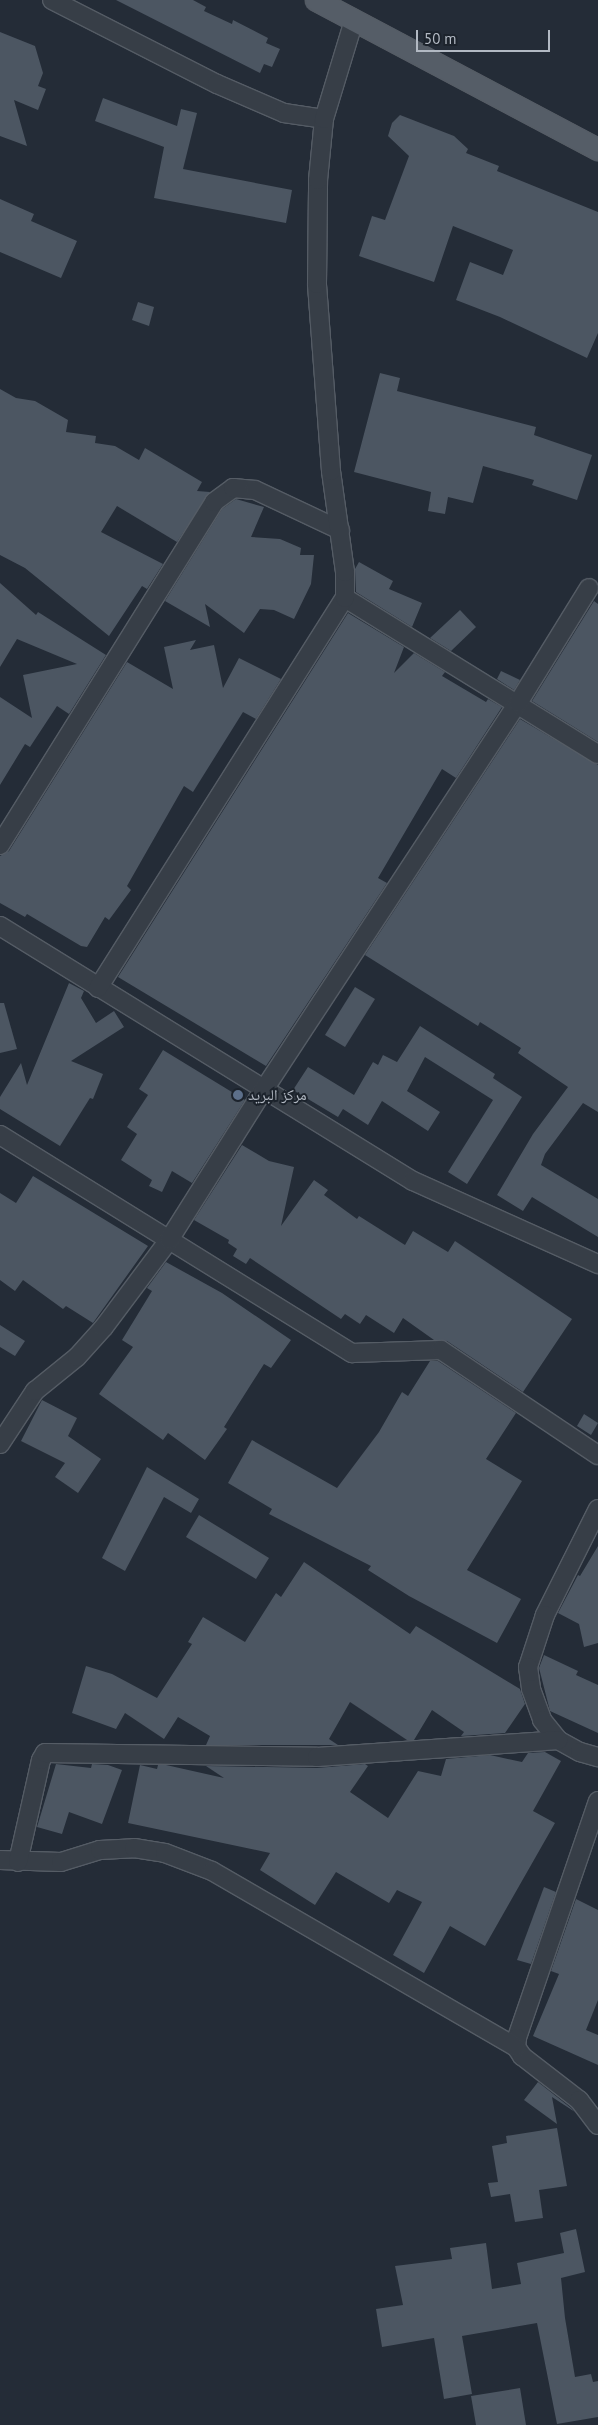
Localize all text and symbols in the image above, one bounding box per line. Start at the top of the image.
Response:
scale bar [418,20,552,52]
text: 50 m [424,29,457,48]
place label: مركز البريد [248,1086,307,1104]
marker: مركز البريد [232,1089,244,1101]

